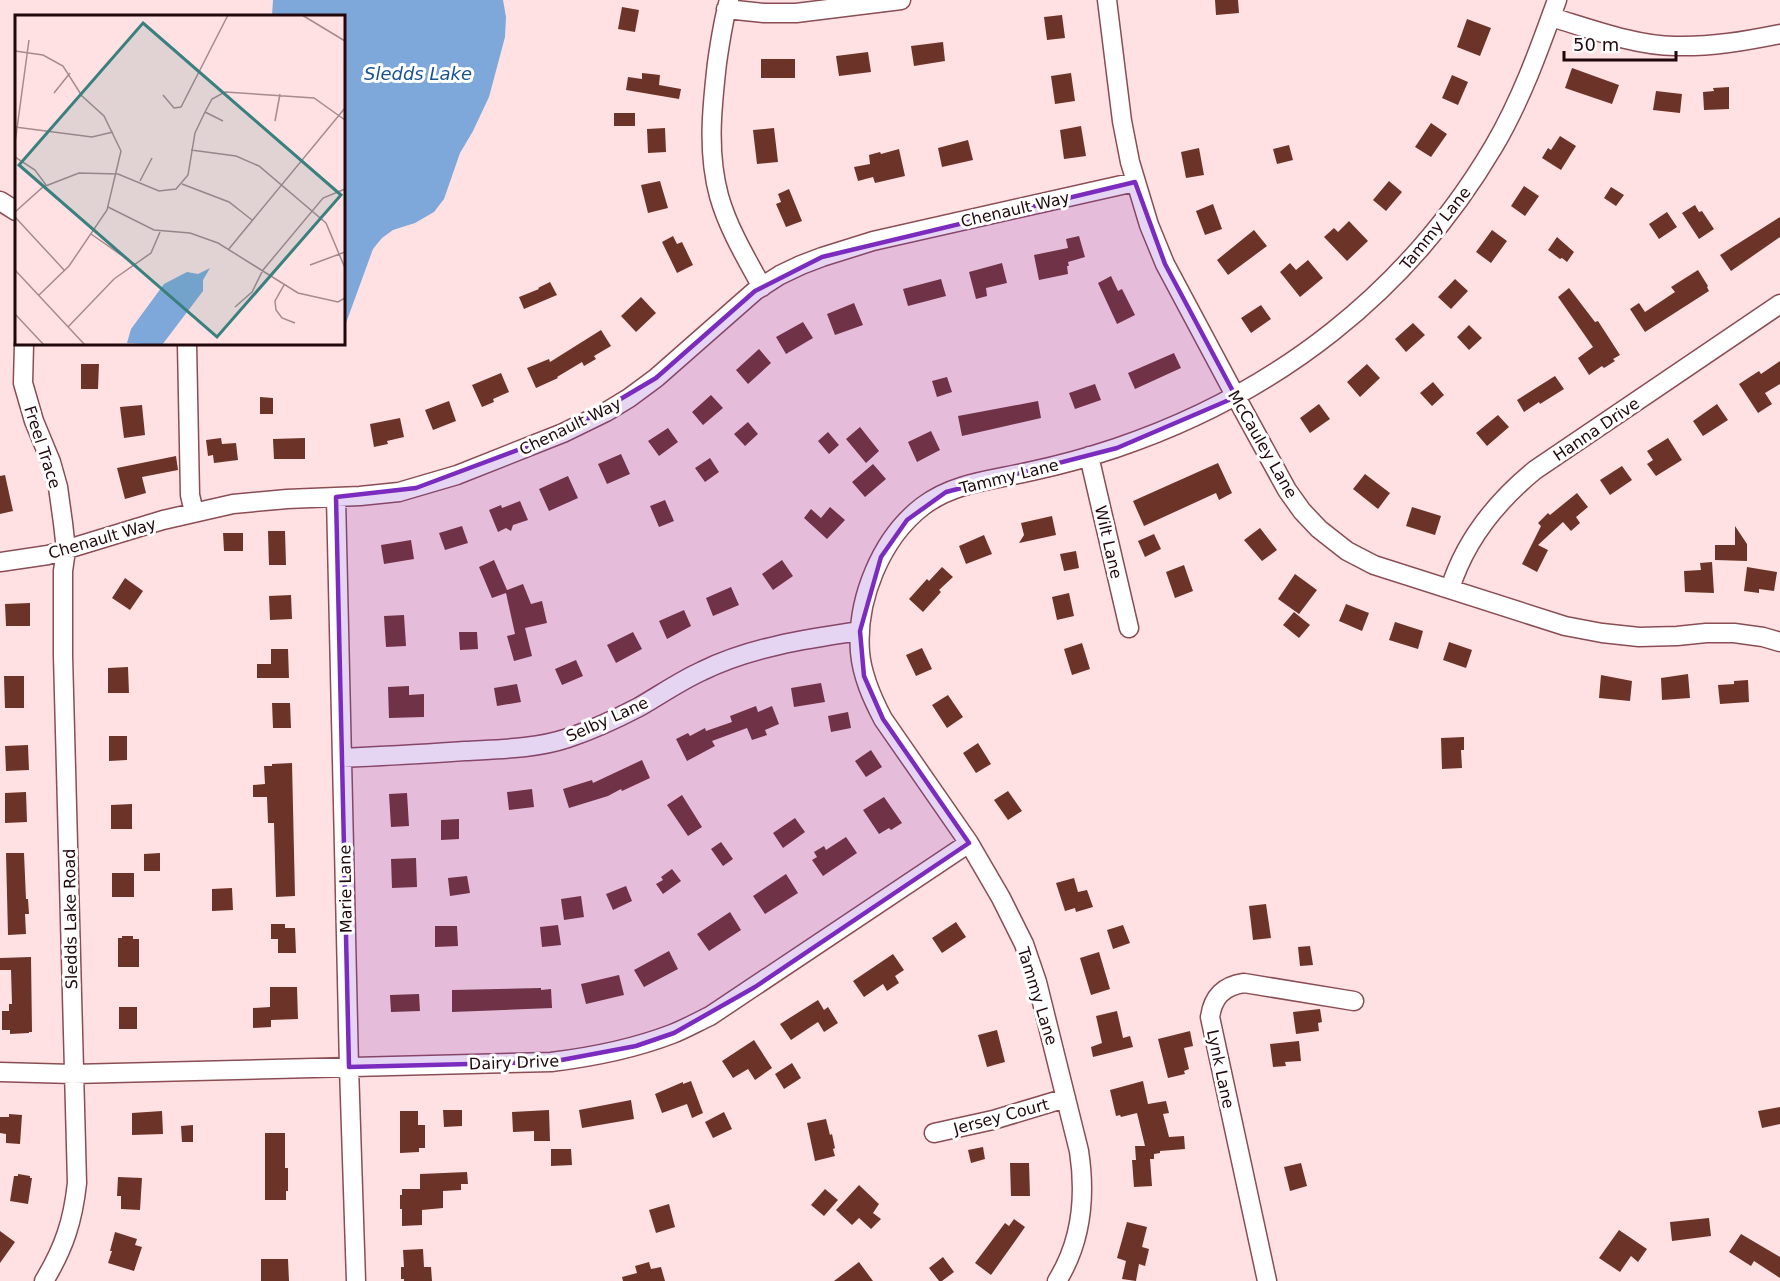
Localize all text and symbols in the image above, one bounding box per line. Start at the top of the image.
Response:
inset map [15,15,345,345]
scale bar [1564,24,1676,62]
text: 50 m [1573,34,1619,55]
water label: Sledds Lake [364,63,472,84]
street label: Tammy Lane [1395,183,1475,274]
street label: Chenault Way [959,188,1071,231]
street label: McCauley Lane [1224,387,1301,502]
street label: Chenault Way [516,394,624,459]
street label: Hanna Drive [1550,394,1643,465]
street label: Freel Trace [20,403,65,491]
street label: Tammy Lane [957,455,1061,498]
street label: Wilt Lane [1091,504,1126,581]
street label: Chenault Way [46,514,158,563]
street label: Selby Lane [563,693,651,746]
street label: Marie Lane [335,845,356,933]
street label: Sledds Lake Road [60,849,81,989]
street label: Tammy Lane [1013,944,1061,1047]
street label: Lynk Lane [1203,1028,1238,1110]
street label: Dairy Drive [469,1051,560,1074]
street label: Jersey Court [950,1095,1051,1139]

